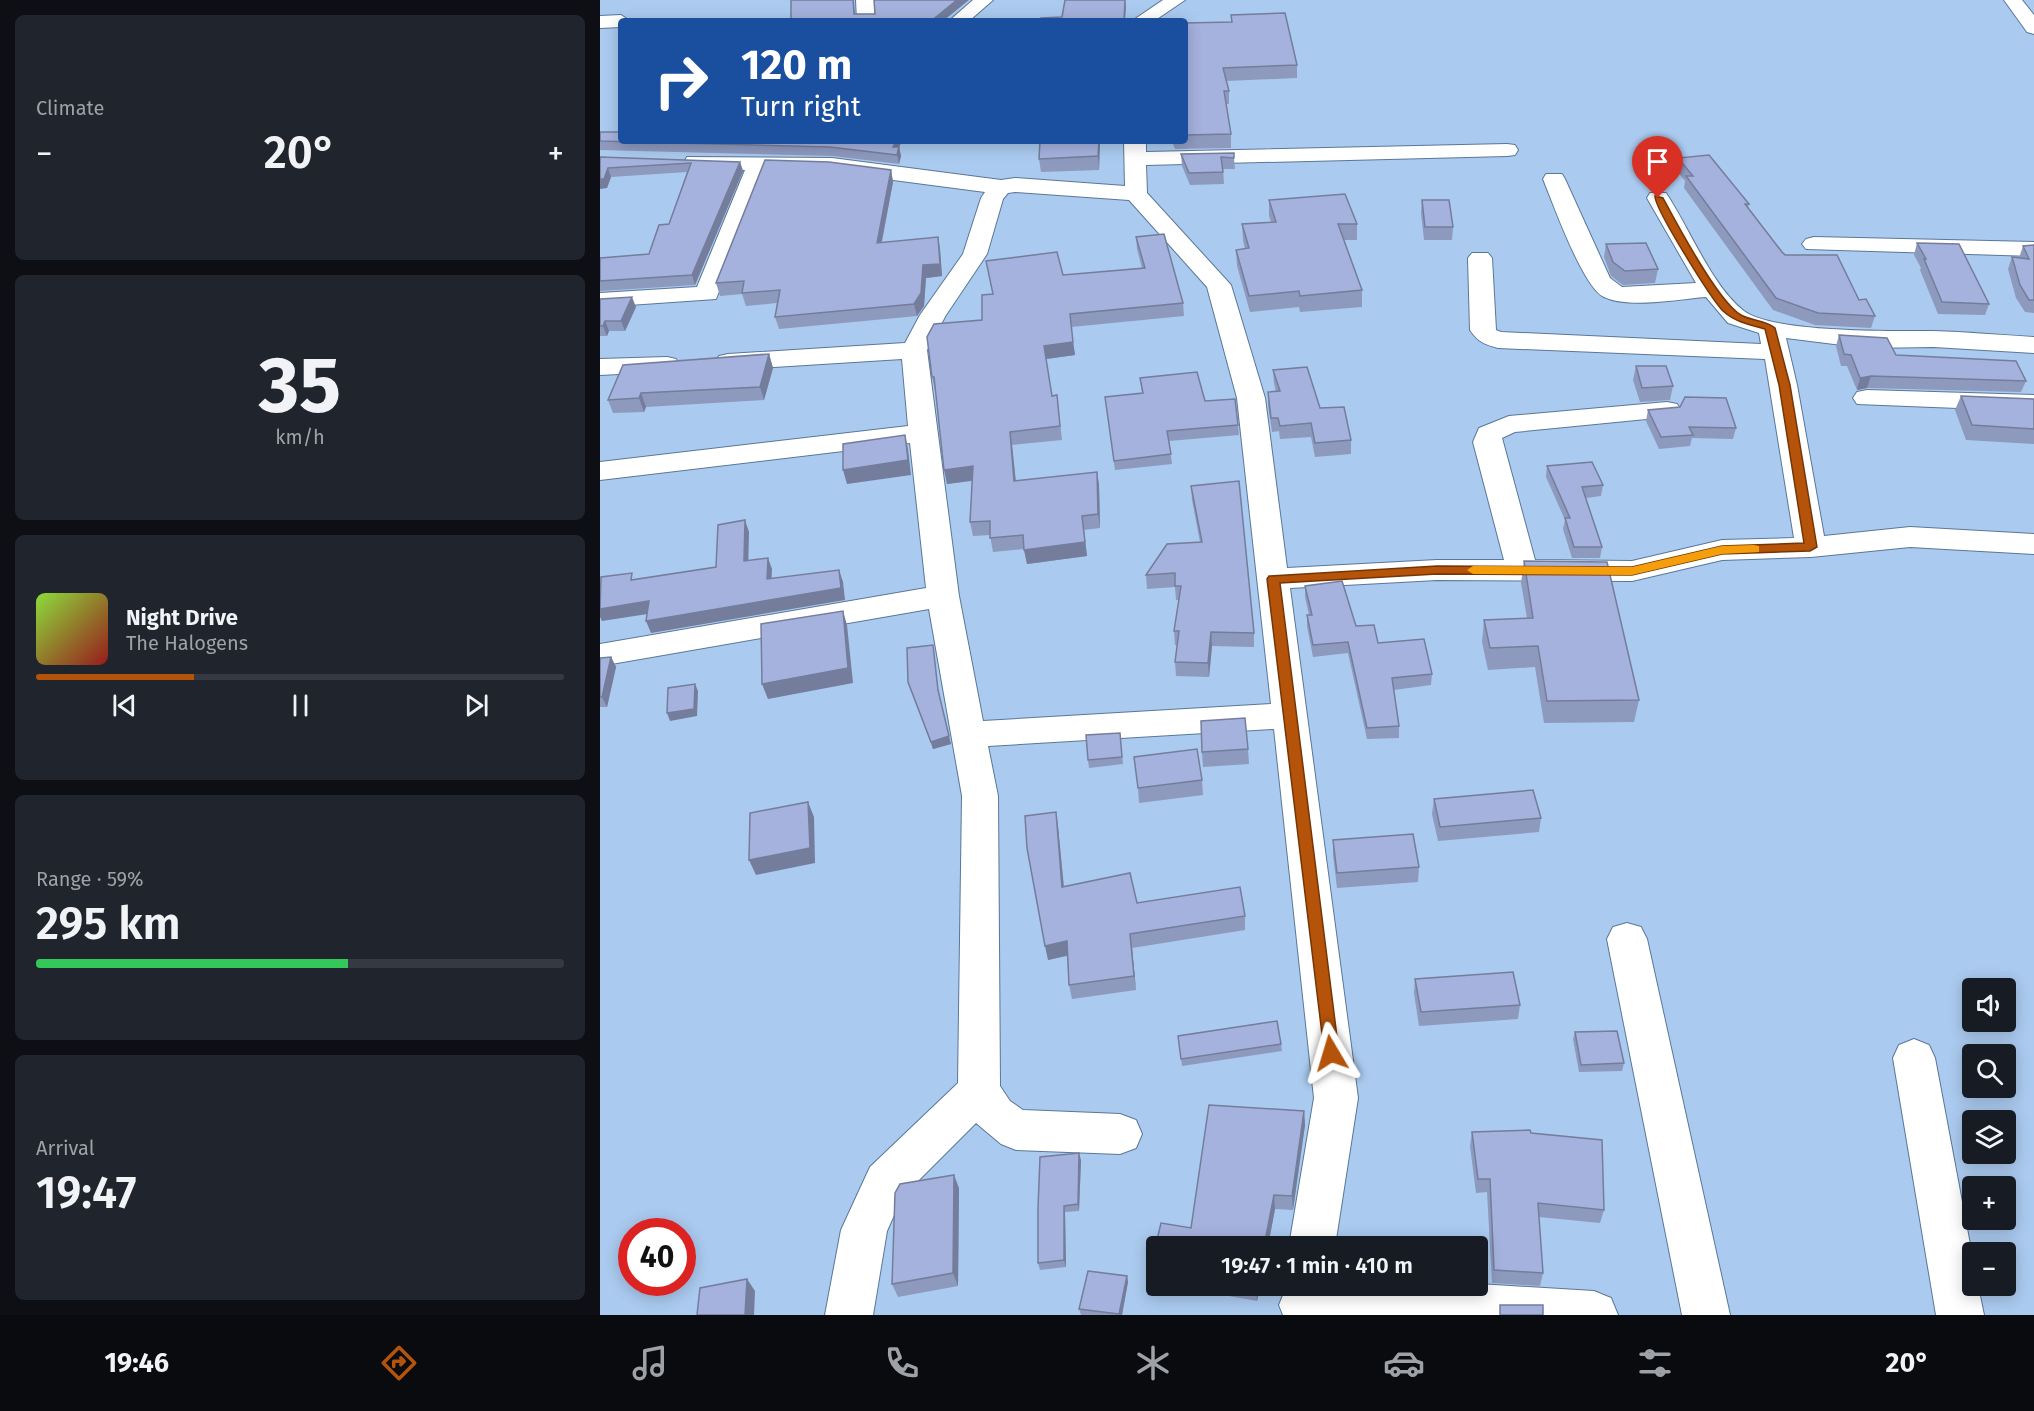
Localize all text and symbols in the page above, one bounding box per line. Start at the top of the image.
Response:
text: 120 m [741,40,852,90]
icon: right [642,42,720,120]
text: Turn right [741,91,861,123]
text: Climate [36,96,104,120]
text: 20° [264,126,336,180]
text: − [36,134,53,174]
text: + [548,134,564,174]
pin [1632,136,1683,198]
icon: arrive [1641,145,1674,178]
text: 35 [259,339,341,433]
text: km/h [275,425,325,449]
text: Night Drive [126,604,238,631]
text: The Halogens [126,631,248,655]
icon: previous [108,689,141,722]
icon: pause [284,689,317,722]
icon: next [460,689,493,722]
text: Range · 59% [36,867,144,891]
text: 295 km [36,897,181,951]
map controls [1962,978,2016,1296]
button: sound [1962,978,2016,1032]
position arrow [1299,1021,1363,1085]
button: search [1962,1044,2016,1098]
button: layers [1962,1110,2016,1164]
text: Arrival [36,1136,95,1160]
text: 19:47 [36,1166,137,1220]
button: + [1962,1176,2016,1230]
speed limit sign: 40 [618,1218,696,1296]
button: − [1962,1242,2016,1296]
text: 19:47 · 1 min · 410 m [1221,1252,1413,1279]
icon: directions [378,1342,420,1384]
icon: music [629,1342,671,1384]
icon: phone [881,1342,923,1384]
icon: climate [1132,1342,1174,1384]
icon: car [1383,1342,1425,1384]
icon: filters [1634,1342,1676,1384]
text: 19:46 [105,1347,169,1379]
text: 20° [1886,1347,1929,1379]

